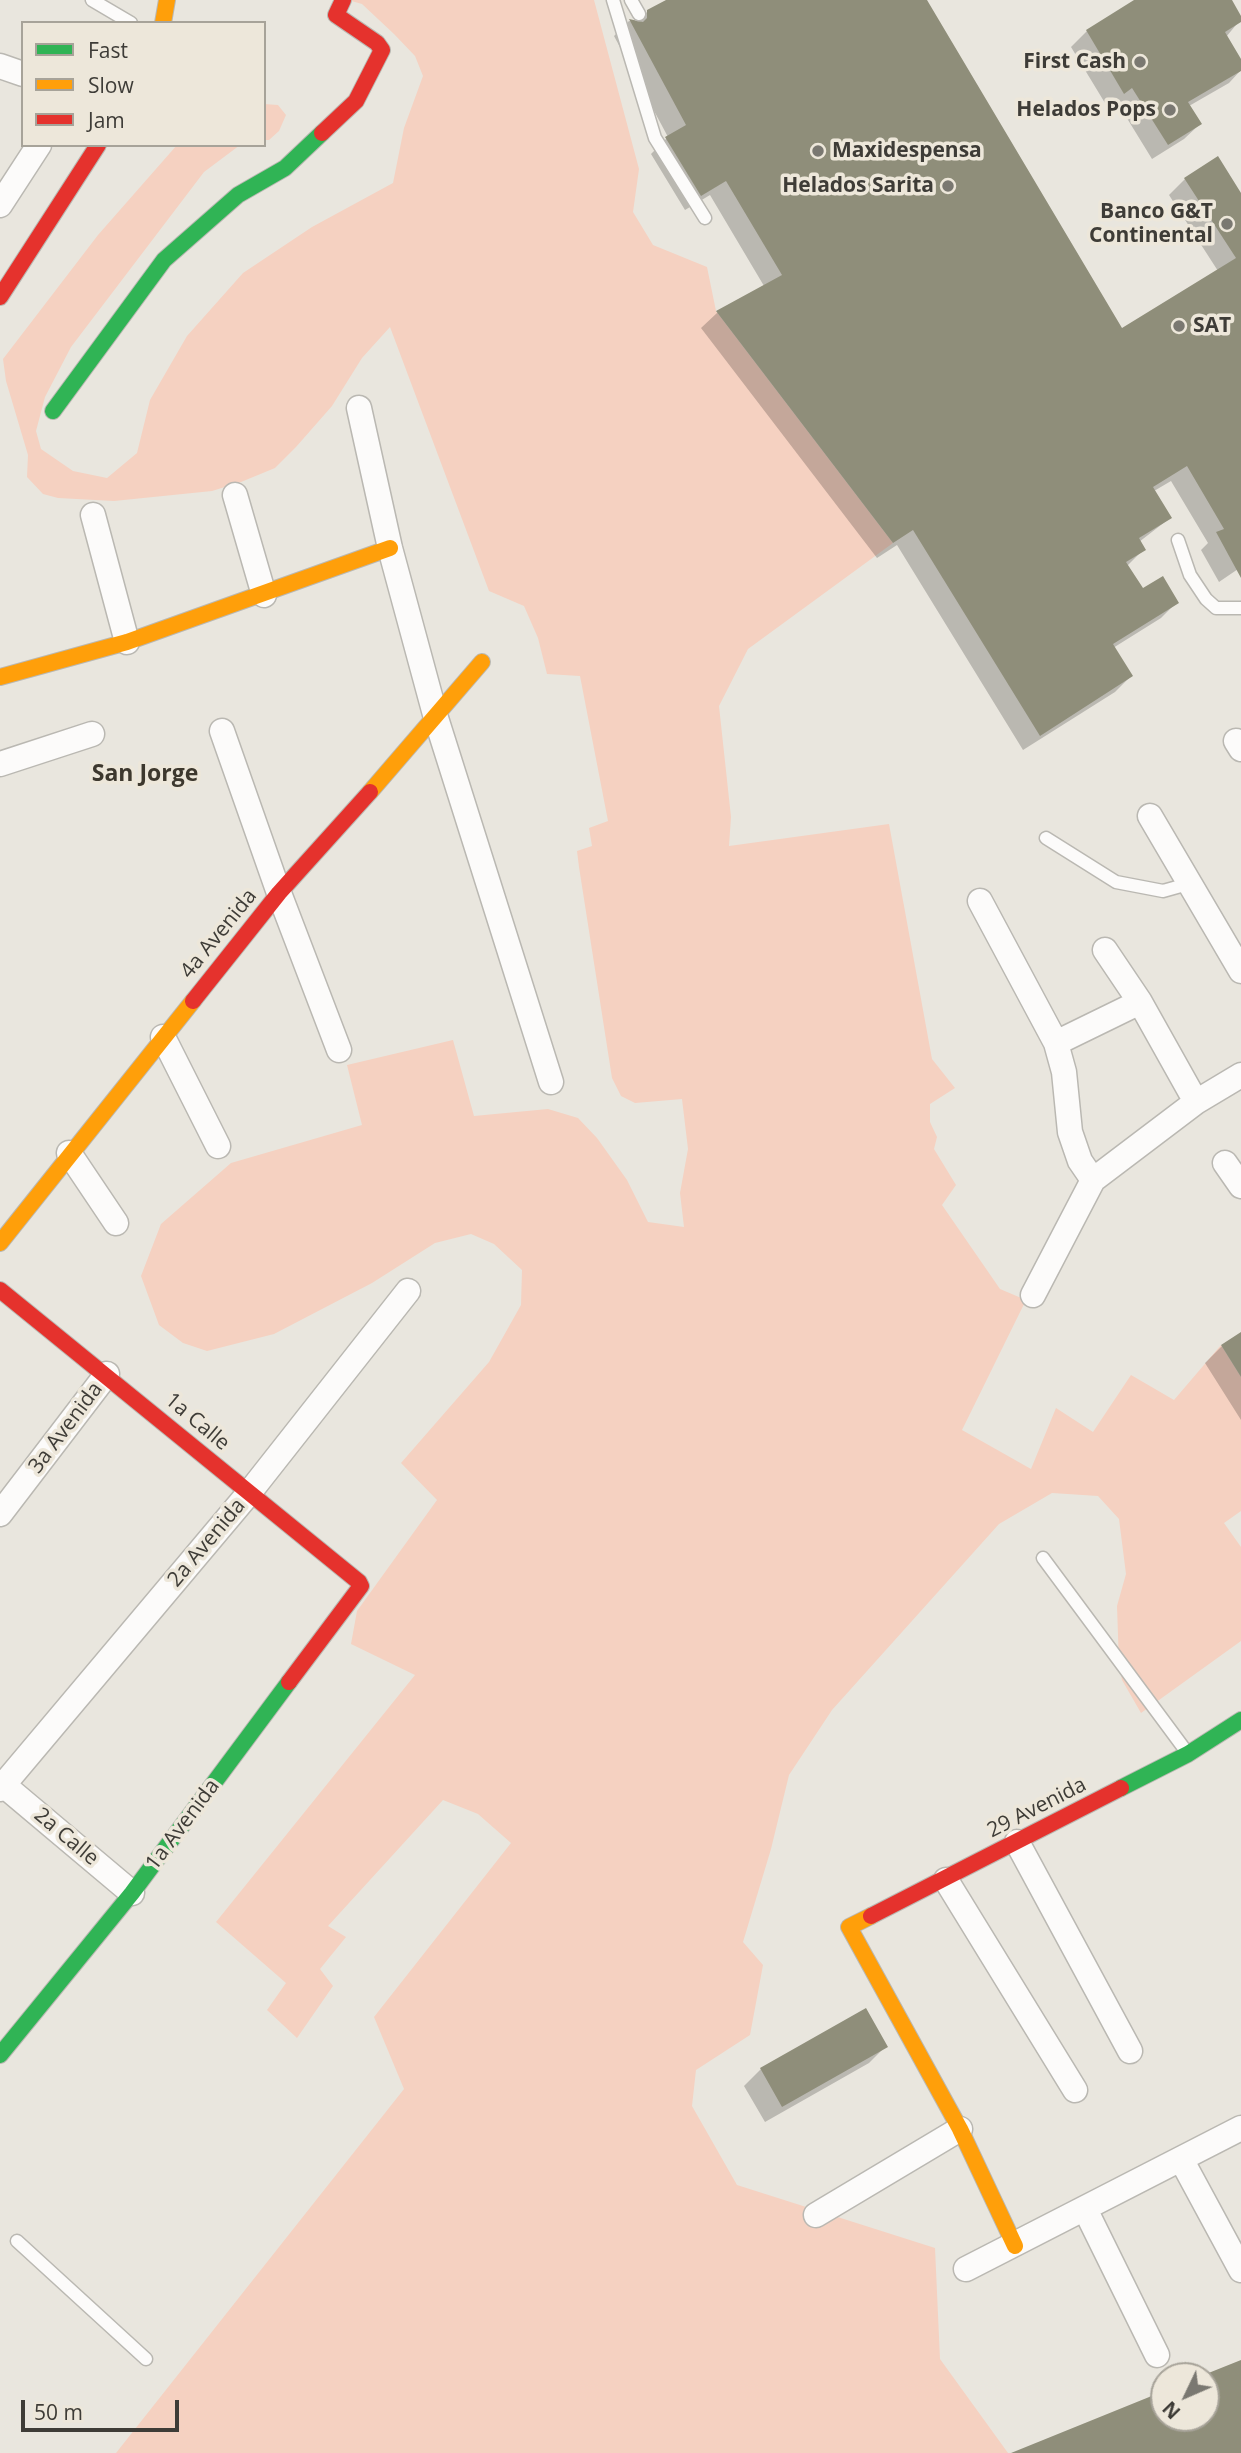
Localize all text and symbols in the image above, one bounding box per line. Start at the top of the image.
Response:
legend [21,21,266,147]
text: Fast [88,36,128,64]
place label: First Cash [1023,49,1126,75]
marker: First Cash [1132,54,1148,70]
text: Slow [88,71,134,99]
place label: Helados Pops [1016,97,1156,123]
marker: Helados Pops [1162,102,1178,118]
text: Jam [88,106,125,134]
place label: Maxidespensa [832,138,982,164]
marker: Maxidespensa [810,143,826,159]
place label: Helados Sarita [782,173,934,199]
marker: Helados Sarita [940,178,956,194]
place label: Banco G&T Continental [1089,199,1213,249]
marker: Banco G&T Continental [1219,216,1235,232]
place label: SAT [1193,313,1231,339]
marker: SAT [1171,318,1187,334]
district label: San Jorge [92,760,198,788]
street label: 4a Avenida [175,884,263,984]
street label: 3a Avenida [24,1378,108,1478]
street label: 1a Calle [160,1388,234,1456]
street label: 2a Avenida [163,1494,251,1592]
street label: 29 Avenida [983,1772,1091,1844]
street label: 1a Avenida [141,1775,225,1875]
street label: 2a Calle [29,1803,103,1871]
north arrow [1150,2362,1220,2432]
scale bar [24,2386,182,2430]
text: N [1157,2396,1186,2425]
text: 50 m [34,2398,83,2426]

